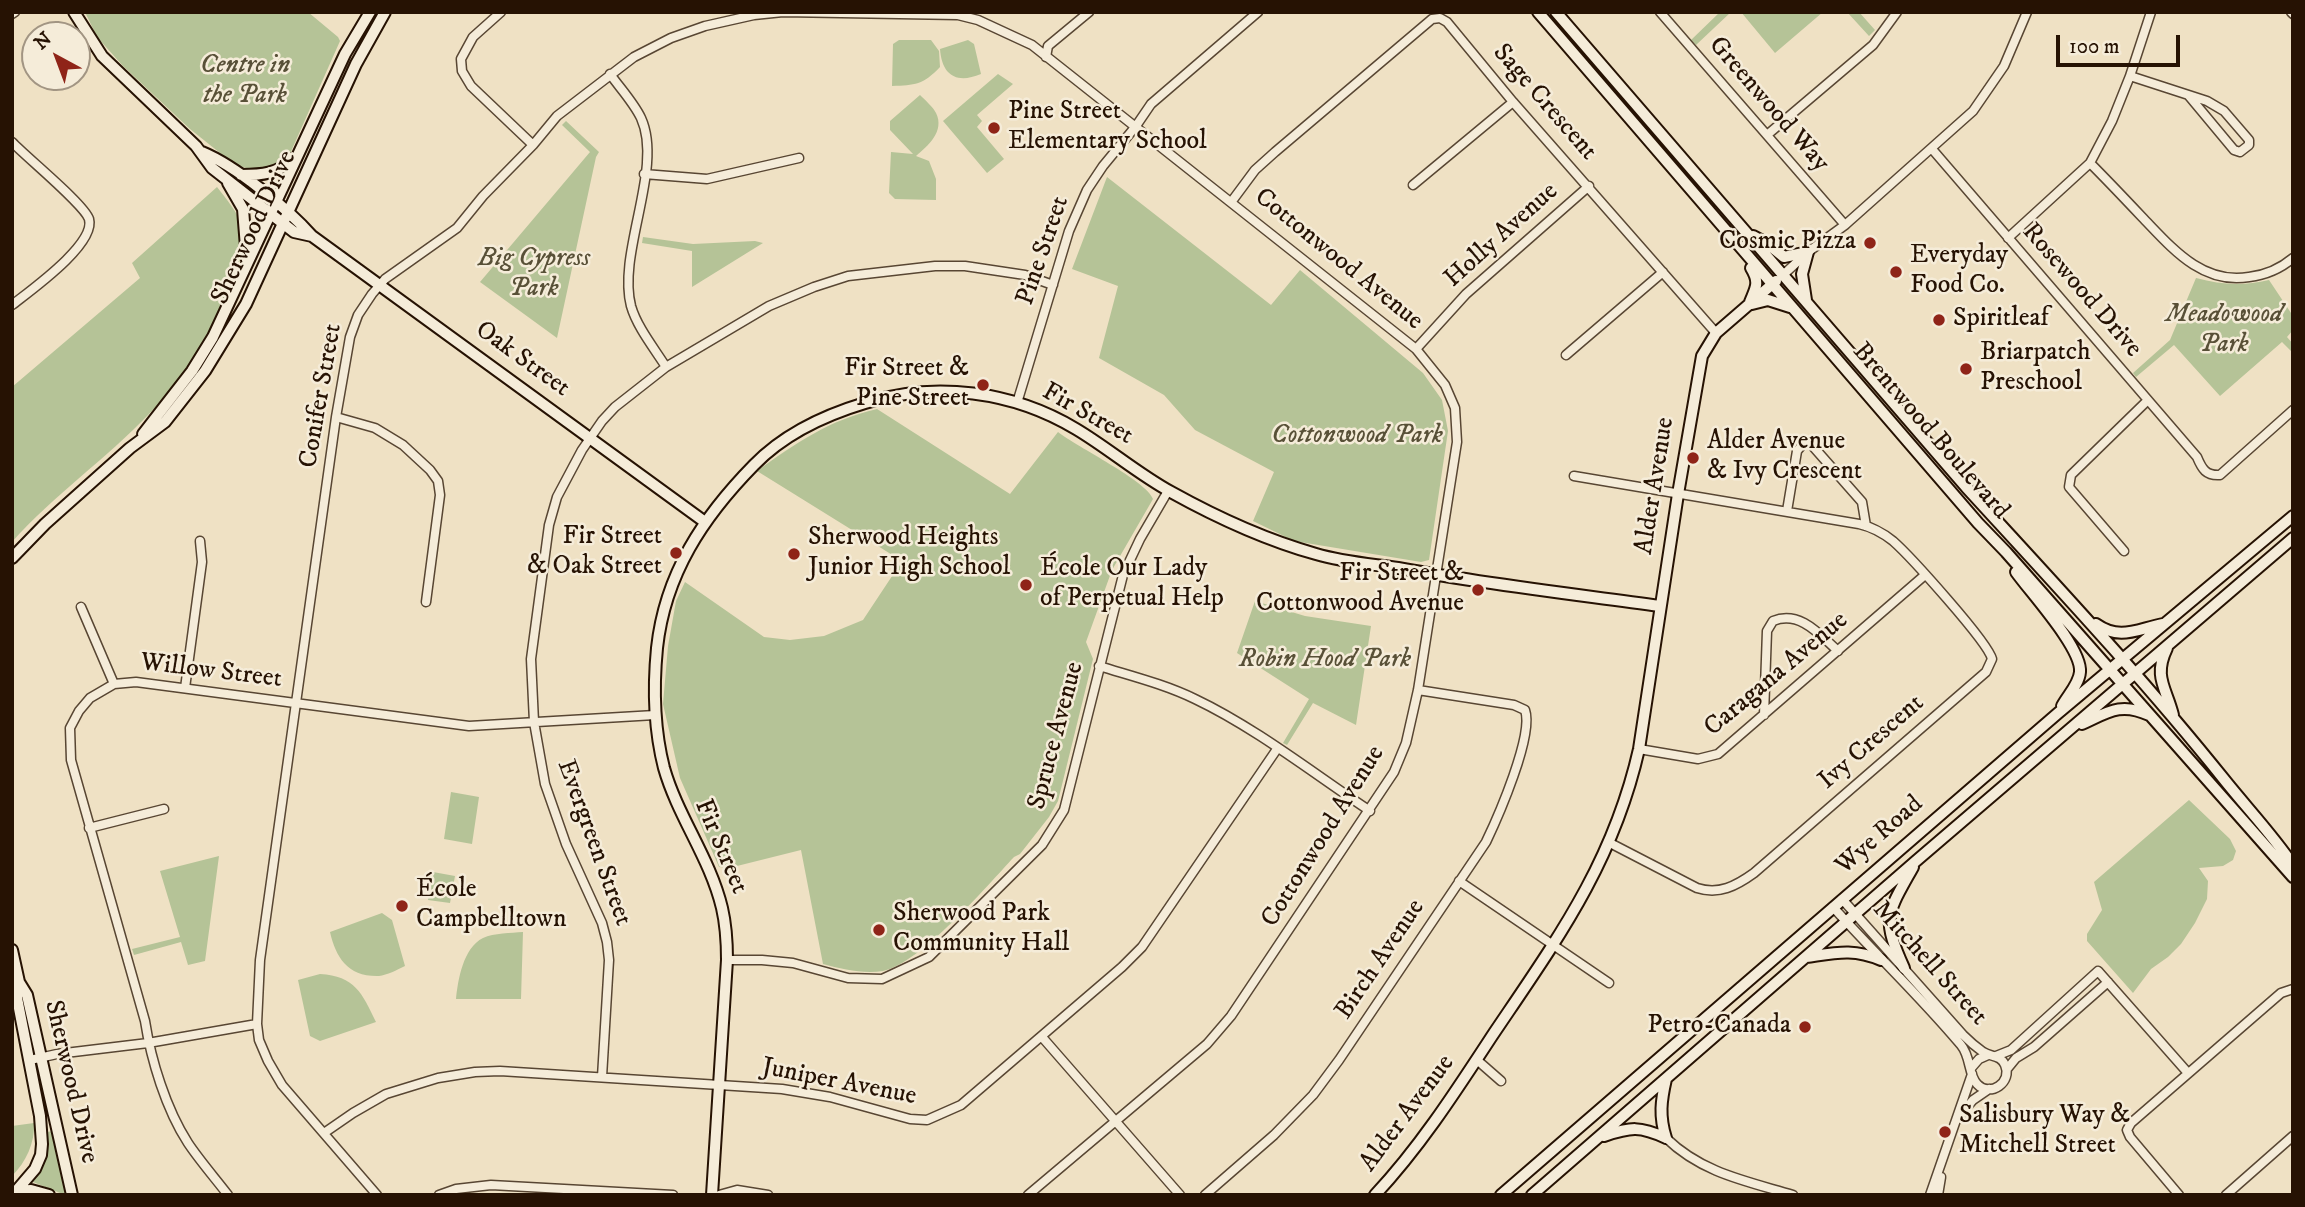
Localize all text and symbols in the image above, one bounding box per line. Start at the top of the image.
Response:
north arrow [21,21,91,91]
scale bar [2060,21,2184,65]
text: N [30,27,57,55]
street label: Greenwood Way [1701,31,1835,179]
text: 100 m [2069,34,2120,60]
street label: Sage Crescent [1485,39,1603,167]
park label: Centre in the Park [200,51,290,112]
place label: Pine Street Elementary School [1008,97,1207,158]
marker: Pine Street Elementary School [986,120,1002,136]
street label: Sherwood Drive [206,146,304,310]
street label: Holly Avenue [1439,177,1565,295]
street label: Cottonwood Avenue [1247,182,1429,338]
street label: Pine Street [1011,192,1077,310]
street label: Rosewood Drive [2014,218,2148,364]
place label: Cosmic Pizza [1719,227,1856,259]
marker: Cosmic Pizza [1862,235,1878,251]
place label: Everyday Food Co. [1910,241,2008,302]
park label: Big Cypress Park [478,244,590,306]
marker: Everyday Food Co. [1888,264,1904,280]
park label: Meadowood Park [2166,300,2282,362]
place label: Spiritleaf [1953,304,2049,336]
marker: Spiritleaf [1931,312,1947,328]
street label: Oak Street [469,315,575,405]
street label: Conifer Street [294,321,350,471]
street label: Brentwood Boulevard [1845,337,2015,527]
place label: Briarpatch Preschool [1980,338,2091,400]
place label: Fir Street & Pine Street [844,354,969,416]
marker: Briarpatch Preschool [1958,361,1974,377]
marker: Fir Street & Pine Street [975,377,991,393]
street label: Fir Street [1036,377,1138,453]
street label: Alder Avenue [1630,415,1682,557]
park label: Cottonwood Park [1271,421,1443,453]
place label: Alder Avenue & Ivy Crescent [1707,427,1862,488]
marker: Alder Avenue & Ivy Crescent [1685,450,1701,466]
place label: Fir Street & Oak Street [527,522,662,584]
place label: Sherwood Heights Junior High School [808,523,1010,584]
marker: Fir Street & Oak Street [668,545,684,561]
marker: Sherwood Heights Junior High School [786,546,802,562]
place label: École Our Lady of Perpetual Help [1040,554,1224,616]
place label: Fir Street & Cottonwood Avenue [1256,559,1464,620]
marker: École Our Lady of Perpetual Help [1018,577,1034,593]
marker: Fir Street & Cottonwood Avenue [1470,582,1486,598]
street label: Caragana Avenue [1699,606,1855,744]
park label: Robin Hood Park [1239,645,1411,677]
street label: Willow Street [138,648,284,696]
street label: Spruce Avenue [1022,659,1092,813]
street label: Ivy Crescent [1813,689,1931,797]
street label: Cottonwood Avenue [1256,740,1392,934]
street label: Evergreen Street [549,756,637,930]
street label: Wye Road [1830,790,1930,882]
street label: Fir Street [686,795,754,899]
place label: École Campbelltown [416,875,567,936]
street label: Birch Avenue [1329,894,1433,1026]
street label: Mitchell Street [1865,895,1993,1033]
marker: École Campbelltown [394,898,410,914]
place label: Sherwood Park Community Hall [893,899,1069,960]
marker: Sherwood Park Community Hall [871,922,887,938]
street label: Sherwood Drive [36,998,104,1166]
place label: Petro-Canada [1647,1011,1791,1043]
marker: Petro-Canada [1797,1019,1813,1035]
street label: Alder Avenue [1354,1049,1462,1179]
street label: Juniper Avenue [759,1053,919,1113]
place label: Salisbury Way & Mitchell Street [1959,1101,2130,1162]
marker: Salisbury Way & Mitchell Street [1937,1124,1953,1140]

